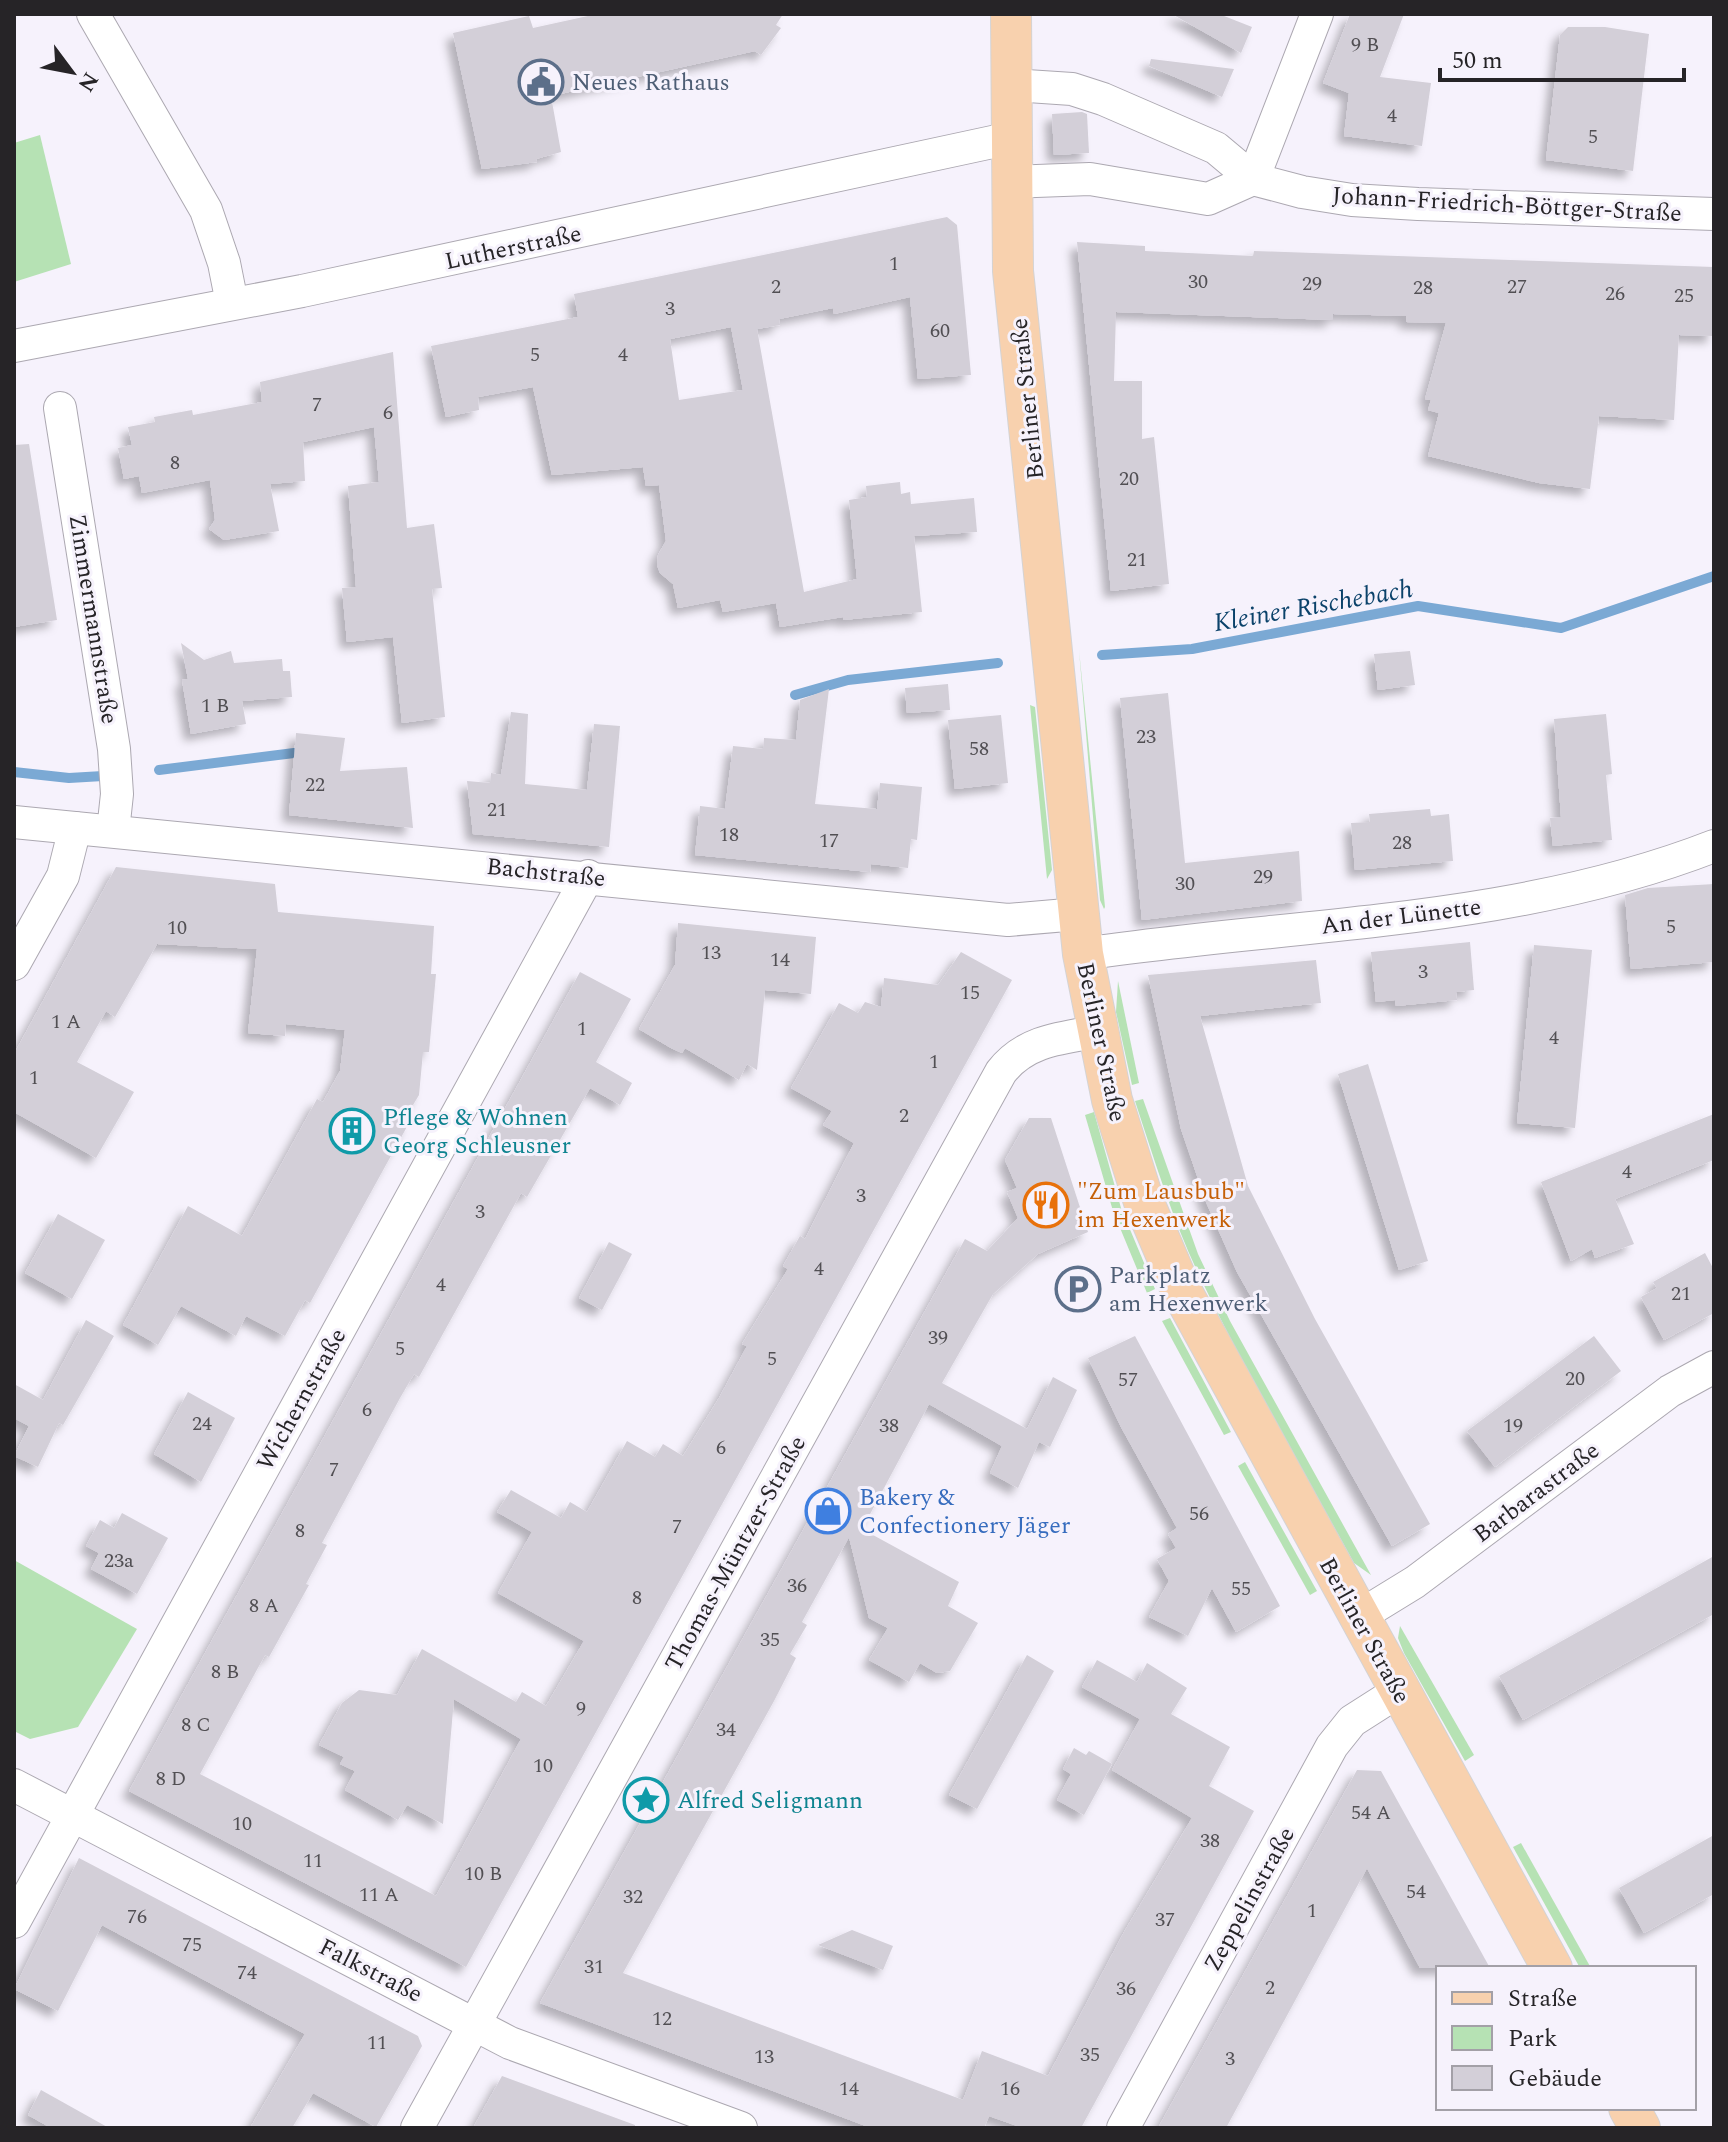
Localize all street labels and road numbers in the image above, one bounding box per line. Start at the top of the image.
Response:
street label: Johann-Friedrich-Böttger-Straße [1331,178,1683,232]
street label: Lutherstraße [442,216,585,280]
street label: Berliner Straße [1002,316,1054,481]
street label: Zimmermannstraße [59,512,127,727]
street label: Bachstraße [485,849,607,897]
street label: An der Lünette [1319,889,1483,945]
street label: Berliner Straße [1067,959,1135,1125]
street label: Wichernstraße [248,1322,356,1477]
street label: Thomas-Müntzer-Straße [656,1429,816,1678]
street label: Barbarastraße [1466,1433,1607,1552]
street label: Berliner Straße [1309,1551,1419,1710]
street label: Zeppelinstraße [1195,1821,1305,1978]
street label: Falkstraße [312,1929,429,2012]

